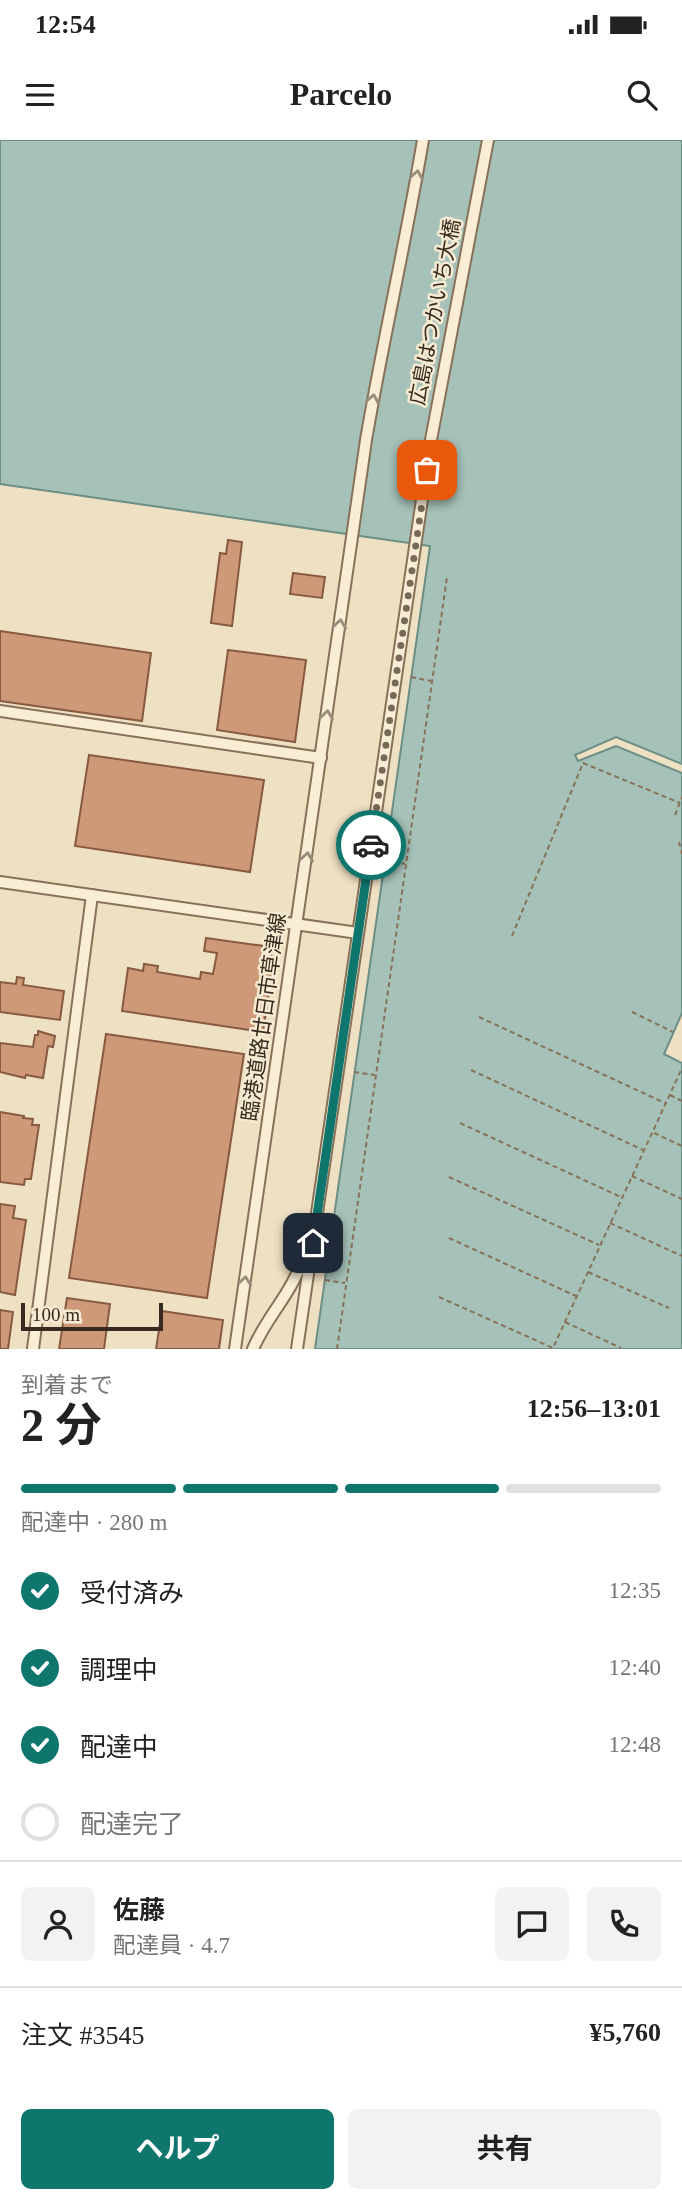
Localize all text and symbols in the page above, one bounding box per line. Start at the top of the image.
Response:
text: 12:54 [35,10,96,39]
icon: menu [21,76,59,114]
text: Parcelo [290,76,392,112]
icon: search [623,76,661,114]
one-way arrow [409,170,424,181]
street label: 広島はつかいち大橋 [405,217,465,407]
one-way arrow [365,393,380,405]
pin [397,440,457,500]
icon: bag [408,451,446,489]
one-way arrow [332,618,347,630]
one-way arrow [319,709,334,721]
courier [336,810,406,880]
icon: car [352,826,390,864]
one-way arrow [299,851,314,863]
street label: 臨港道路廿日市草津線 [238,911,290,1123]
pin [283,1213,343,1273]
icon: home [294,1224,332,1262]
one-way arrow [237,1276,252,1287]
scale bar [21,1300,163,1332]
text: 100 m [32,1304,80,1325]
text: 到着まで [21,1373,113,1398]
text: 12:56–13:01 [527,1394,661,1423]
text: 2 分 [21,1400,102,1451]
text: 配達中 · 280 m [21,1510,167,1535]
icon: check [21,1572,59,1610]
text: 12:35 [609,1578,661,1603]
text: 受付済み [80,1579,184,1608]
icon: check [21,1649,59,1687]
text: 12:40 [609,1655,661,1680]
text: 調理中 [80,1656,158,1685]
icon: check [21,1726,59,1764]
text: 12:48 [609,1732,661,1757]
text: 配達中 [80,1733,158,1762]
text: 配達完了 [80,1810,184,1839]
button: person [21,1887,95,1961]
button: chat [495,1887,569,1961]
button: phone [587,1887,661,1961]
text: 佐藤 [113,1896,165,1925]
text: 配達員 · 4.7 [113,1933,230,1958]
text: ¥5,760 [590,2018,661,2047]
text: 注文 #3545 [21,2021,145,2050]
button: ヘルプ [21,2109,334,2189]
button: 共有 [348,2109,661,2189]

